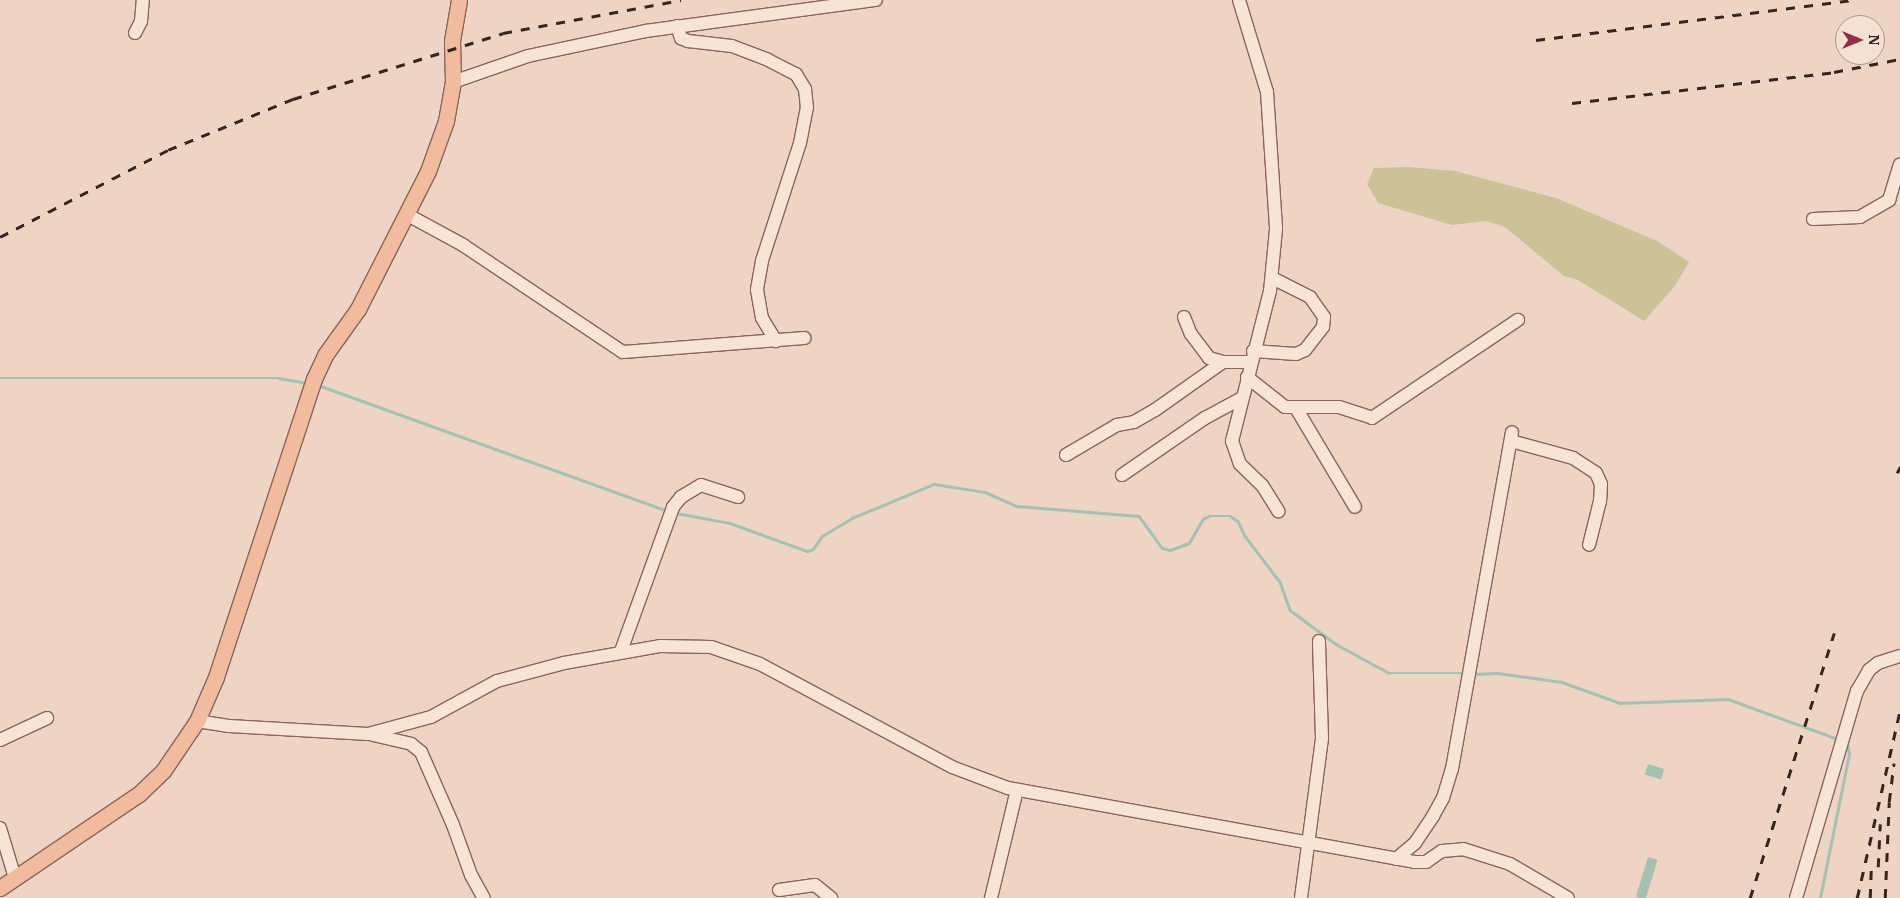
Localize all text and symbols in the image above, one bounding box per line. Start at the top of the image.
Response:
north arrow [1835,15,1885,65]
text: N [1865,34,1883,46]

